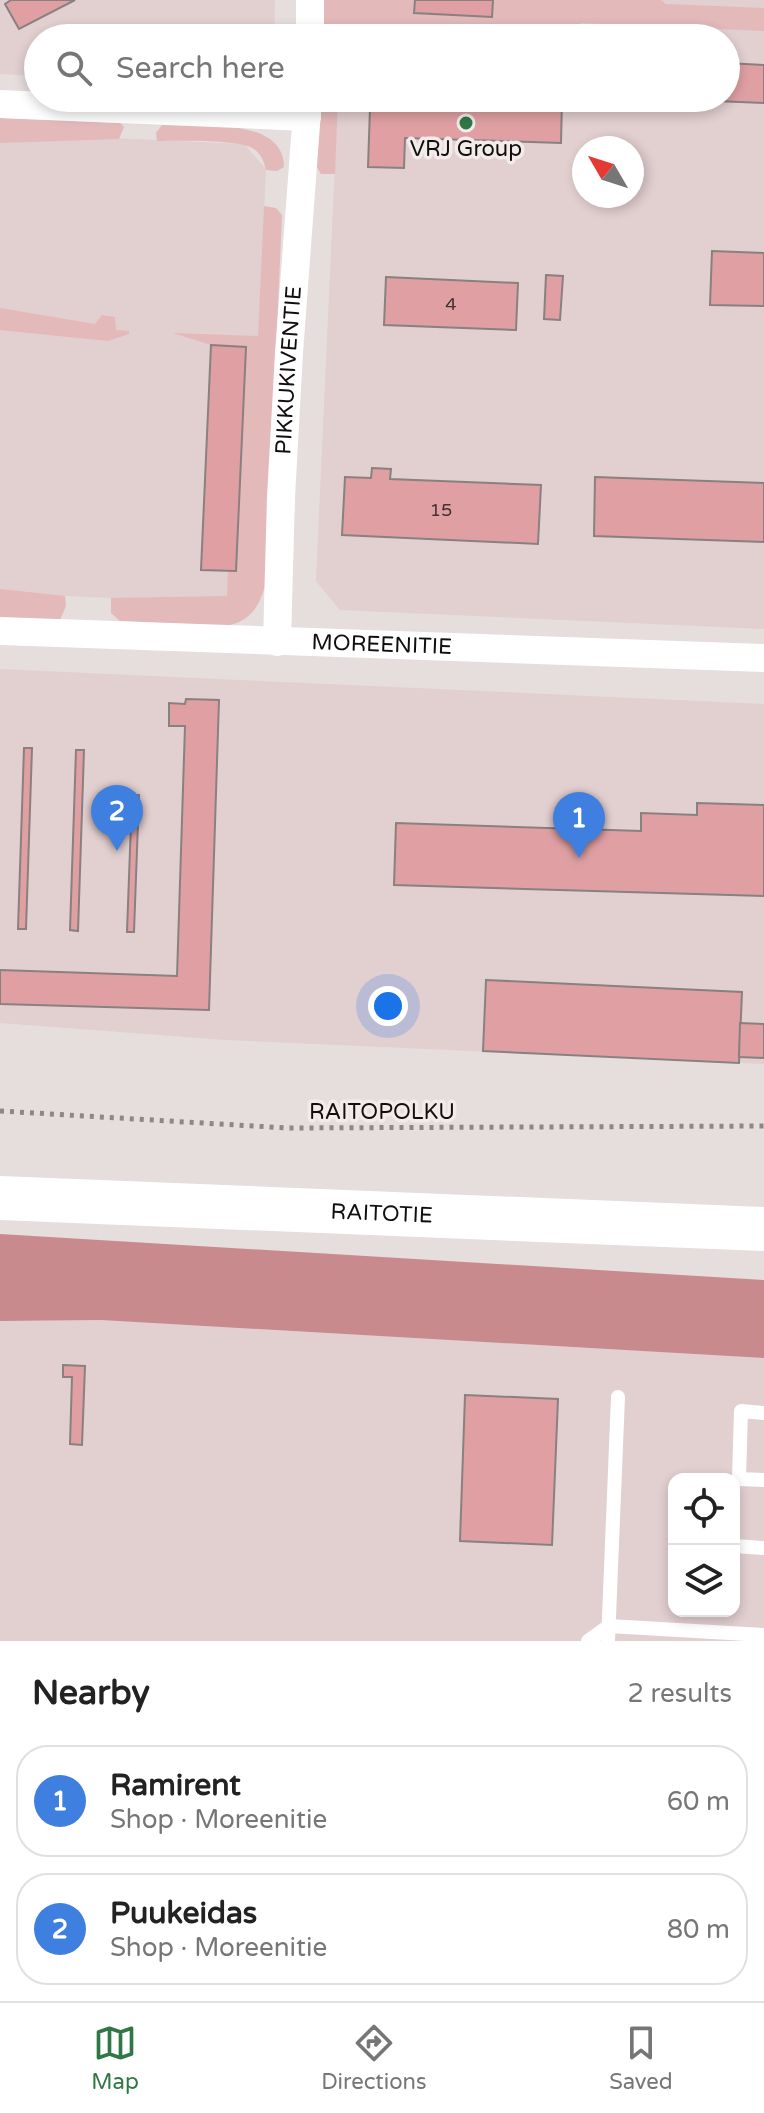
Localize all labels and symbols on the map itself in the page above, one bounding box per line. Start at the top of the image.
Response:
marker: VRJ Group [457,114,475,132]
place label: VRJ Group [410,136,522,162]
north arrow [572,136,644,208]
street label: PIKKUKIVENTIE [270,285,307,455]
house number: 4 [445,293,457,315]
house number: 15 [430,499,452,521]
street label: MOREENITIE [311,629,452,660]
pin: 2 [91,785,143,851]
pin: 1 [553,792,605,858]
your location [368,986,408,1026]
street label: RAITOPOLKU [309,1099,455,1125]
street label: RAITOTIE [330,1198,433,1229]

